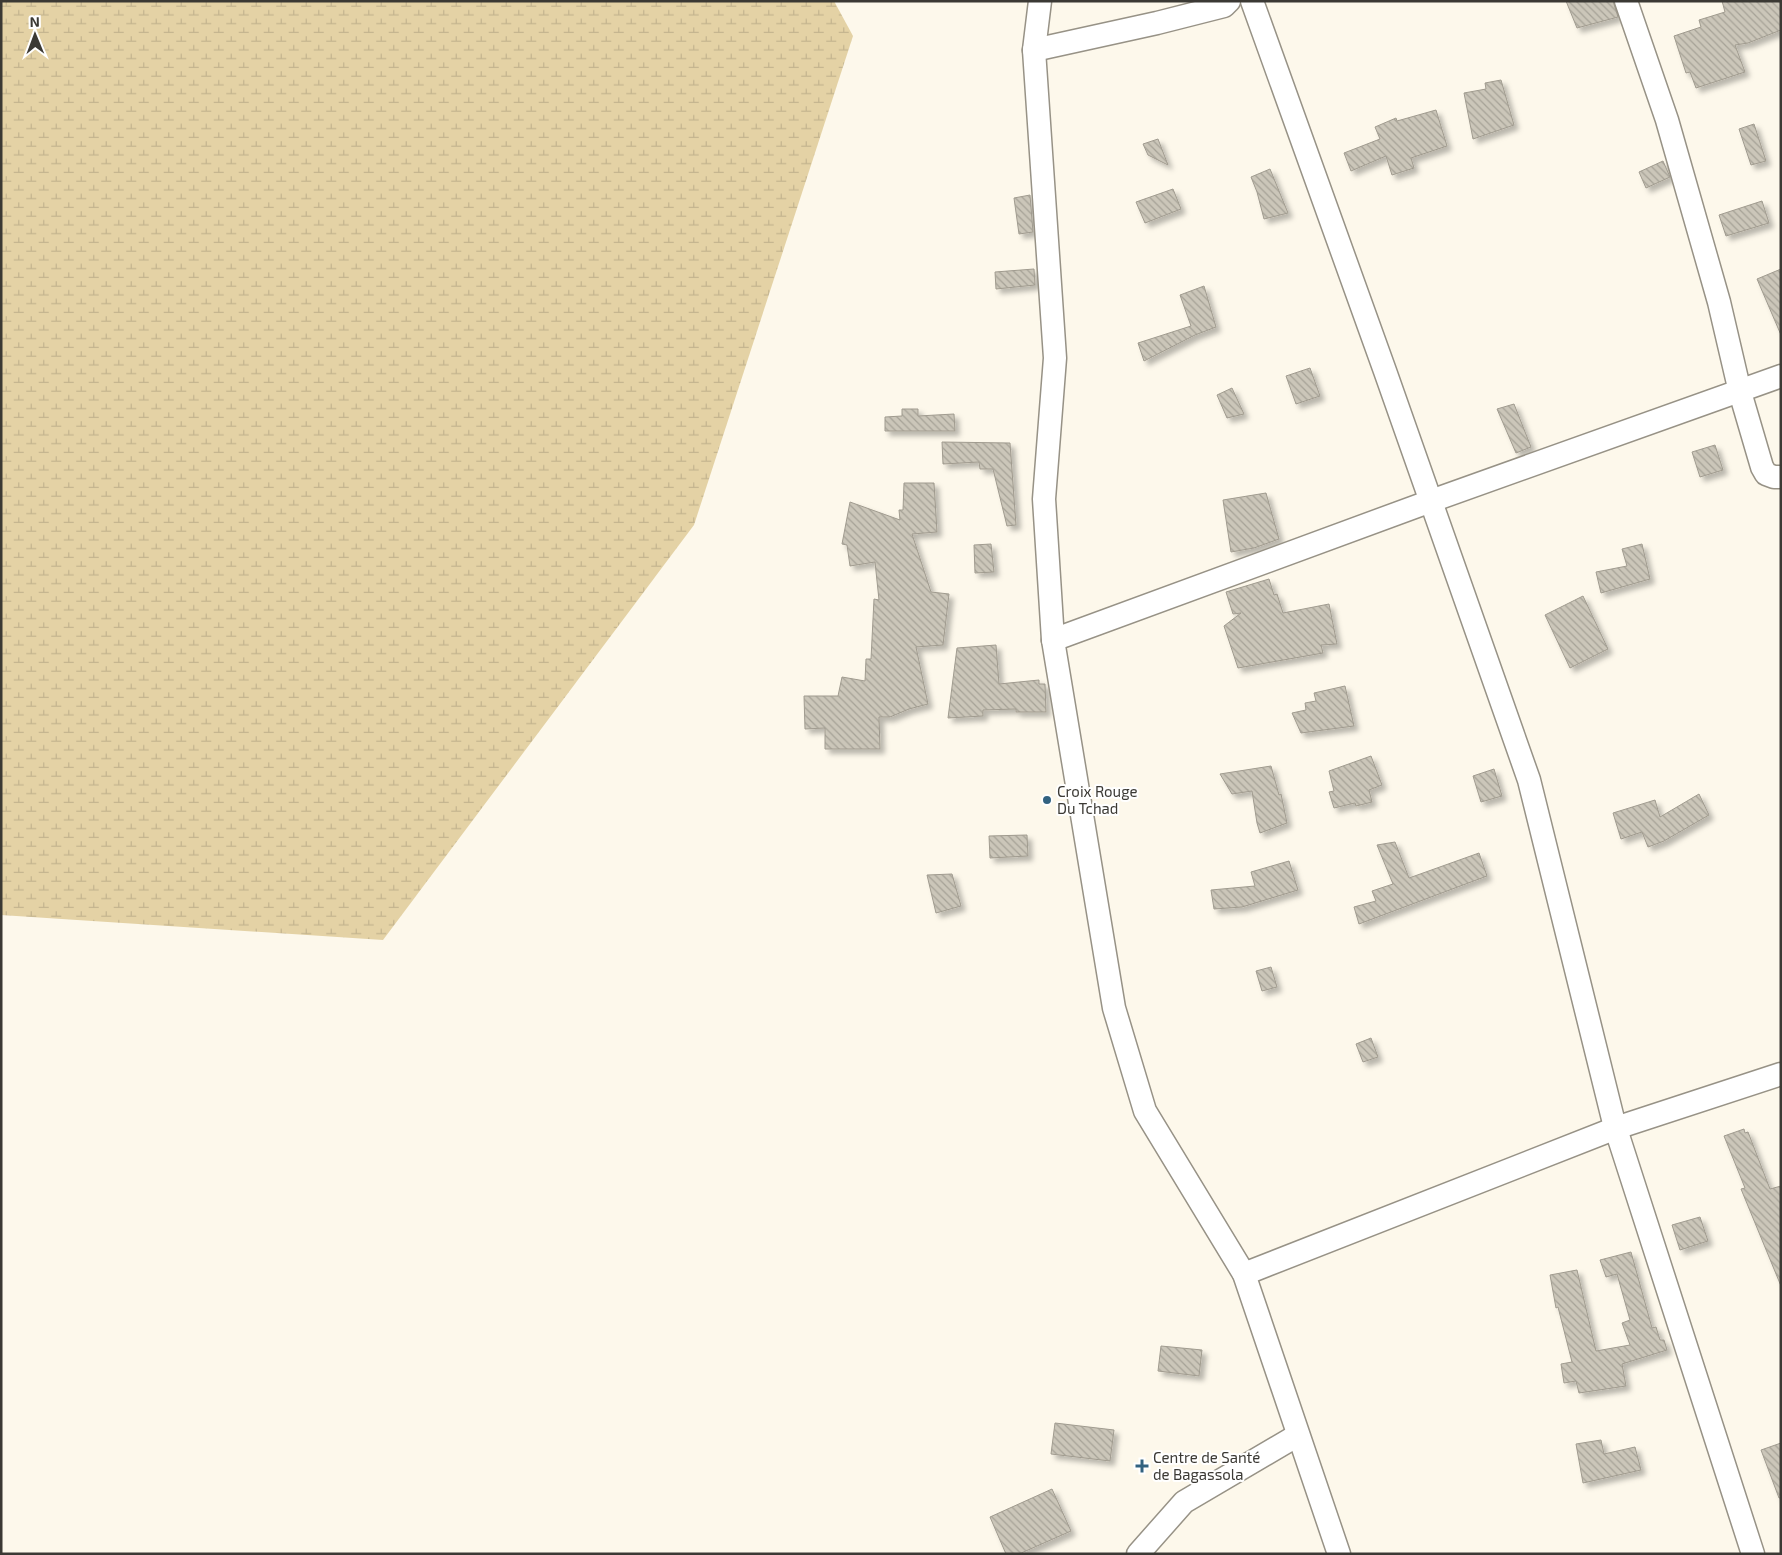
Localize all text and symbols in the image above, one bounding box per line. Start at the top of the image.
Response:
north arrow [10,10,60,60]
text: N [30,13,40,30]
place label: Croix Rouge Du Tchad [1057,782,1138,817]
marker: Croix Rouge Du Tchad [1041,794,1053,806]
place label: Centre de Santé de Bagassola [1153,1448,1260,1483]
marker: Centre de Santé de Bagassola [1135,1459,1149,1473]

